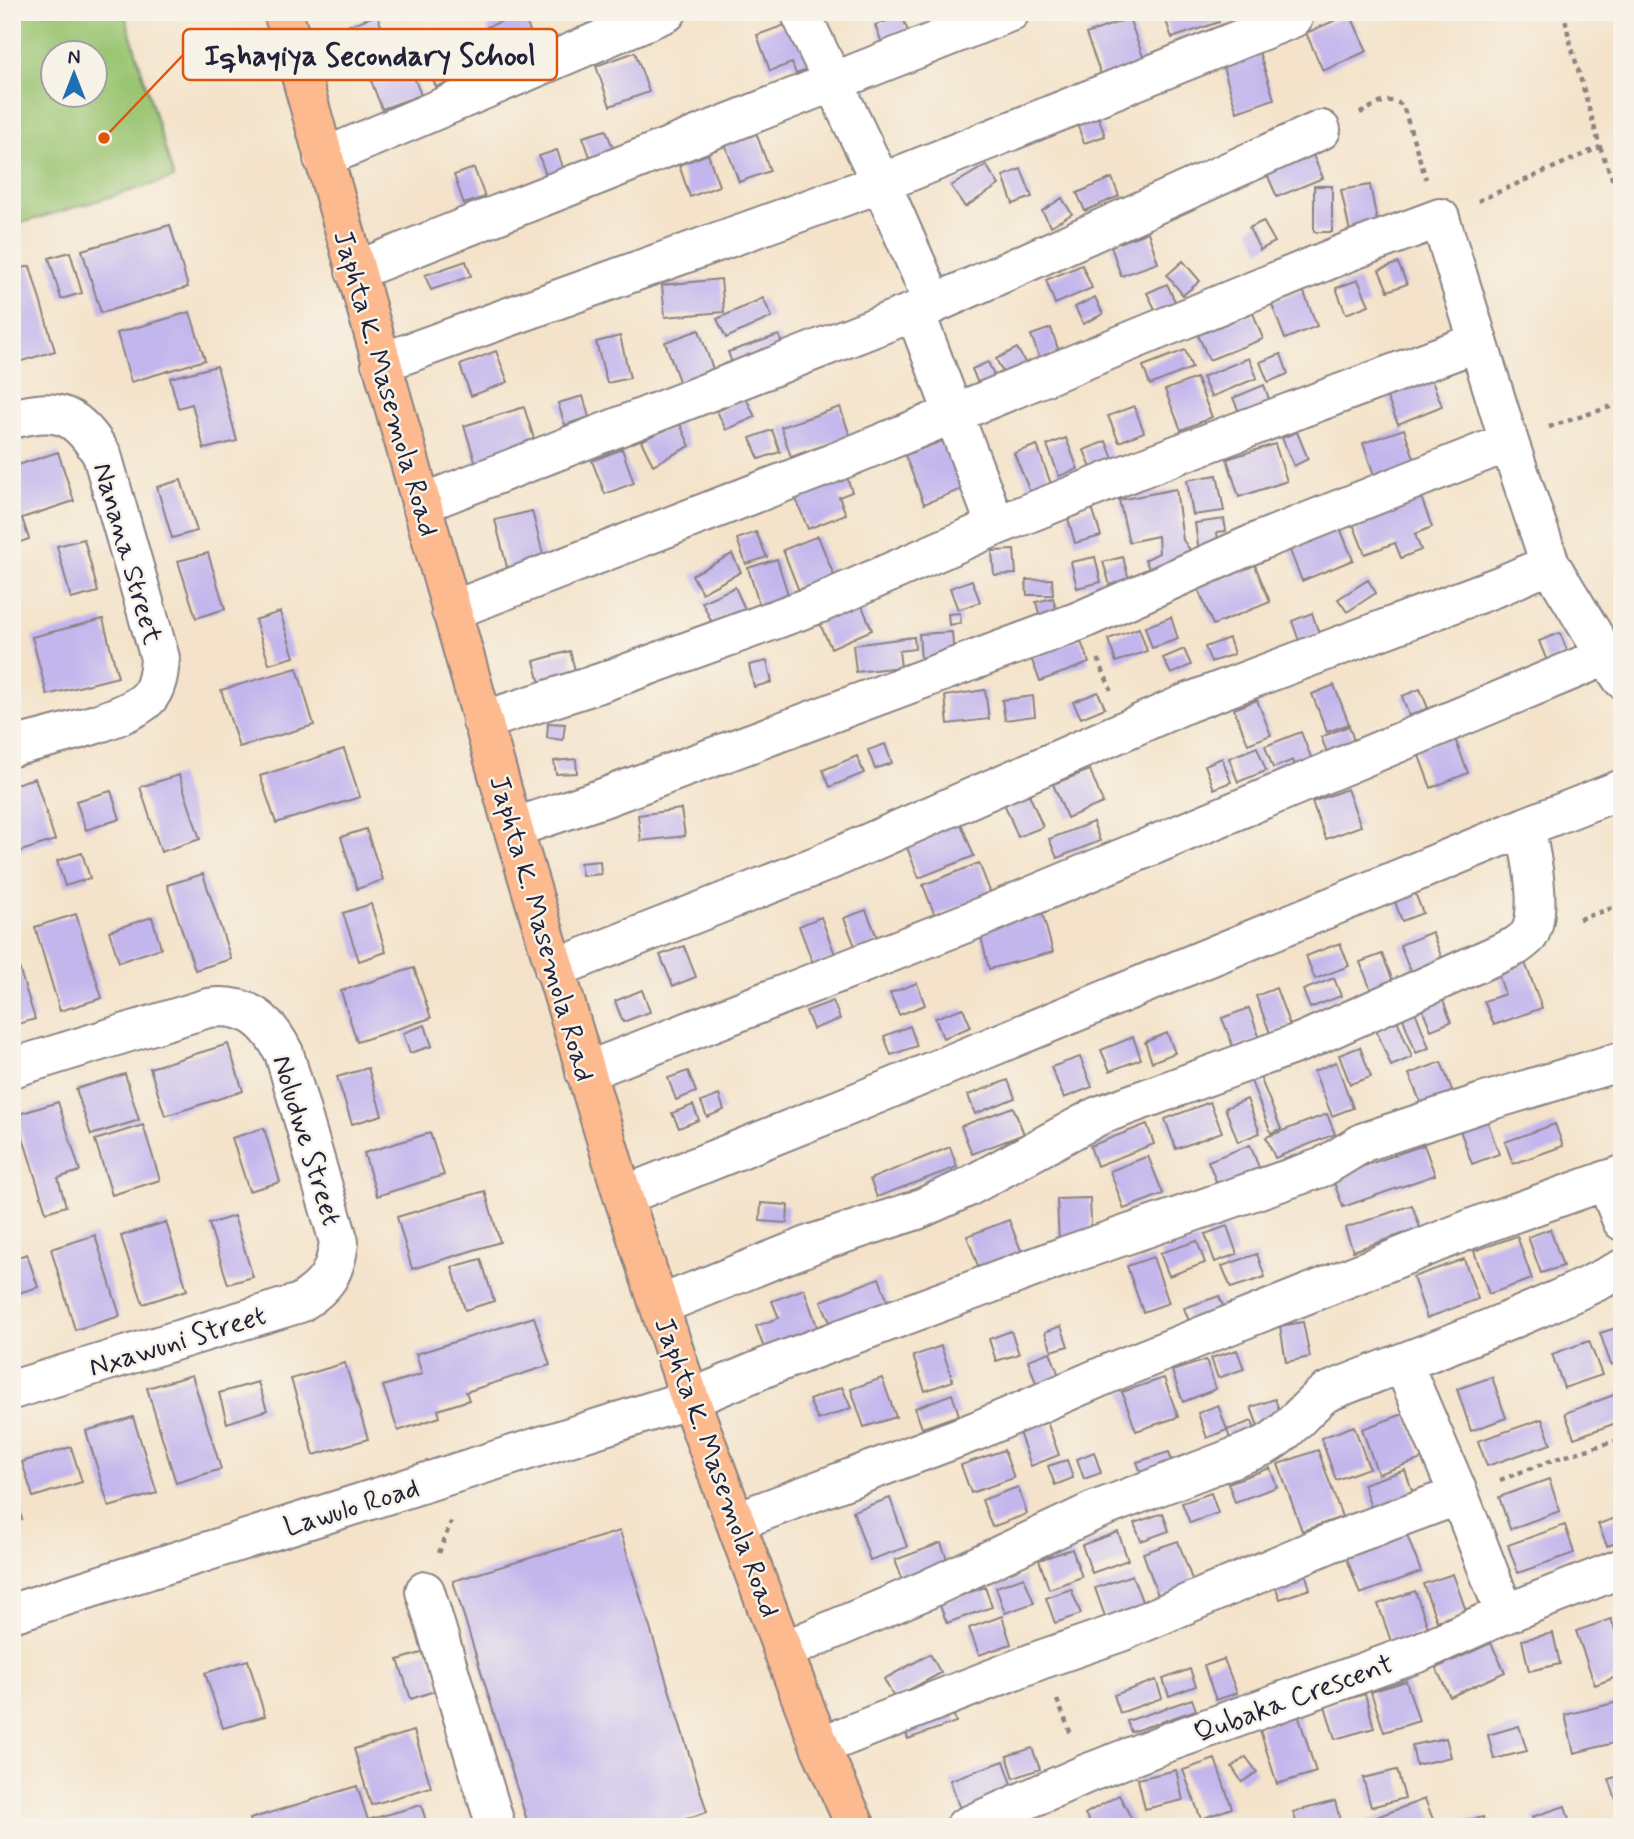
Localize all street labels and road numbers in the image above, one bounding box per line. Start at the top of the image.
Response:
street label: Japhta K. Masemola Road [323,226,446,541]
street label: Nanana Street [83,459,170,649]
street label: Japhta K. Masemola Road [479,771,602,1086]
street label: Noludwe Street [262,1051,349,1230]
street label: Nxawuni Street [85,1298,271,1387]
street label: Japhta K. Masemola Road [644,1313,787,1623]
street label: Lawulo Road [280,1470,424,1547]
street label: Qubaka Crescent [1189,1646,1399,1753]

